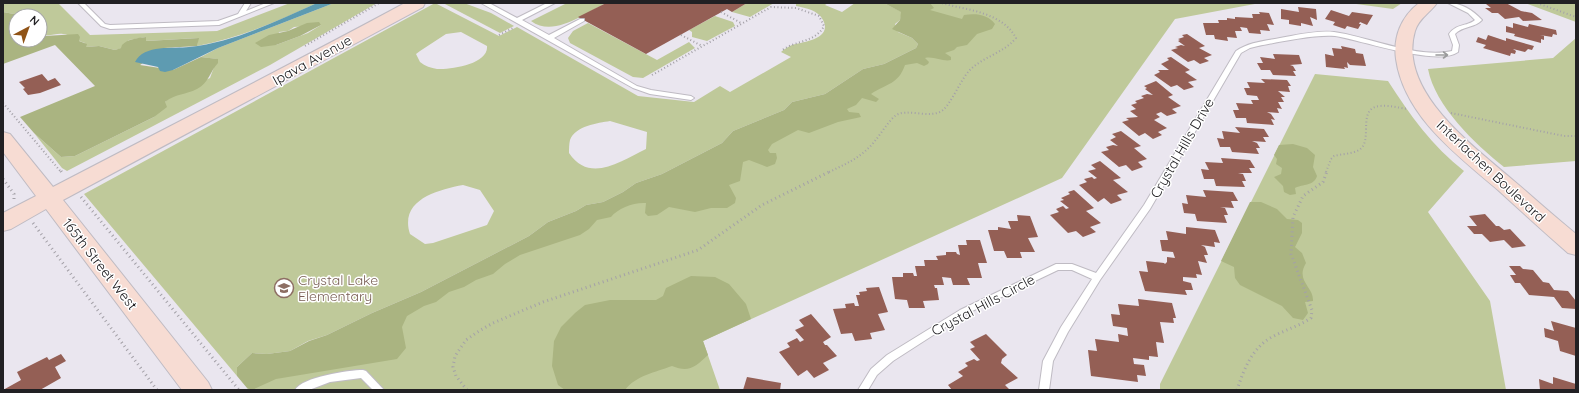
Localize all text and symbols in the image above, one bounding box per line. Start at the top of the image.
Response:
north arrow [8,8,48,48]
text: N [27,13,42,28]
street label: Ipava Avenue [269,31,355,89]
one-way arrow [1435,51,1448,59]
street label: Crystal Hills Drive [1146,95,1218,201]
street label: Interlachen Boulevard [1433,116,1549,226]
street label: 165th Street West [59,215,142,314]
street label: Crystal Hills Circle [928,270,1038,340]
place label: Crystal Lake Elementary [298,271,378,305]
school or university icon: Crystal Lake Elementary [273,277,295,299]

